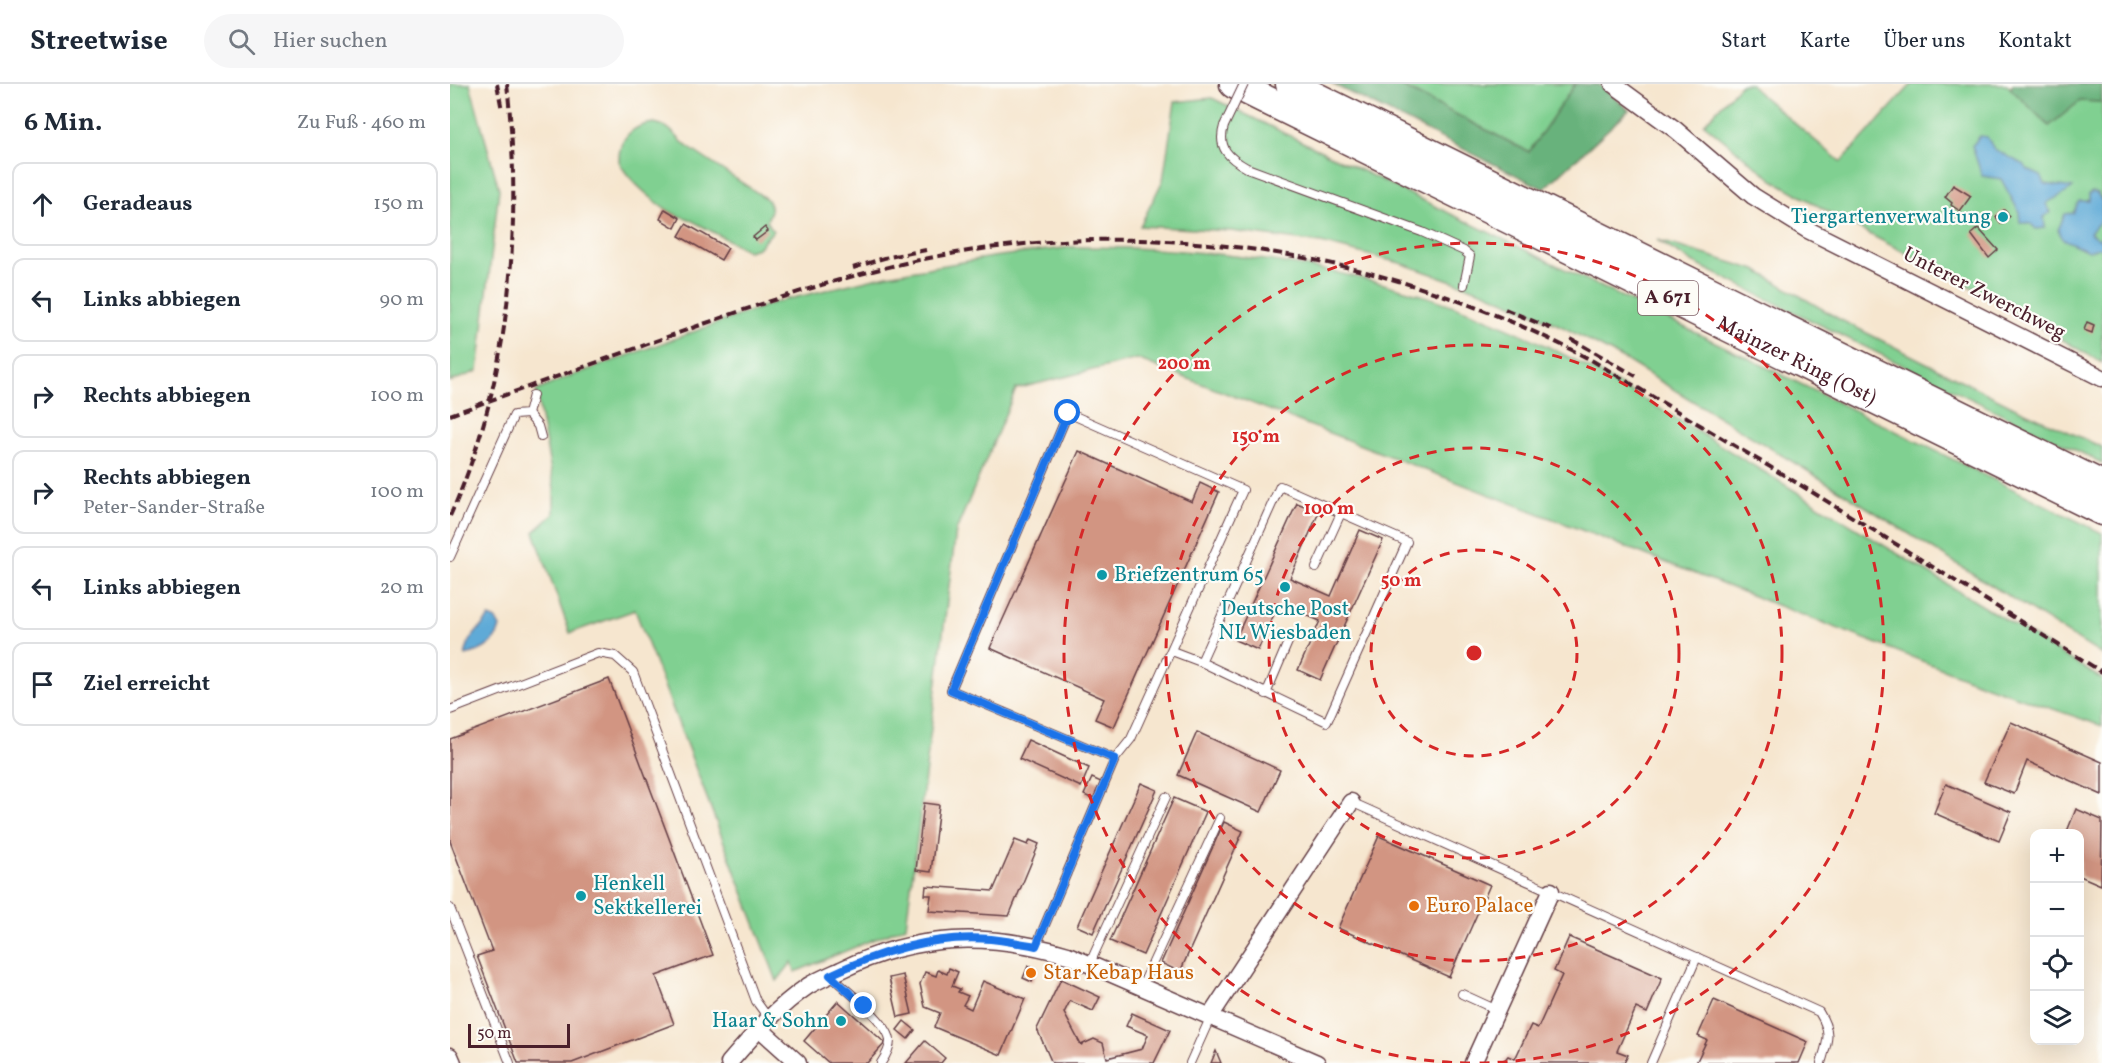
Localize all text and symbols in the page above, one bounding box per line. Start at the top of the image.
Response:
search box [204,14,624,68]
text: Streetwise [30,22,168,61]
icon: search [225,25,258,58]
text: Hier suchen [273,26,388,57]
text: Start [1721,27,1767,56]
text: Karte [1800,27,1850,56]
text: Über uns [1883,27,1965,56]
text: Kontakt [1998,27,2072,56]
text: 6 Min. [24,105,102,141]
text: Zu Fuß · 460 m [297,109,426,137]
icon: ahead [26,188,59,221]
text: Geradeaus [83,189,193,220]
text: 150 m [373,190,424,218]
place label: Tiergartenverwaltung [1791,203,1991,232]
marker: Tiergartenverwaltung [1996,210,2010,224]
street label: Unterer Zwerchweg [1897,240,2071,348]
road number: A 671 [1638,281,1698,315]
icon: left [26,284,59,317]
text: Links abbiegen [83,285,241,316]
text: 90 m [380,286,424,314]
street label: Mainzer Ring (Ost) [1712,309,1881,412]
text: 200 m [1158,352,1210,377]
icon: right [26,380,59,413]
text: Rechts abbiegen [83,381,251,412]
text: 100 m [370,382,424,410]
route start [1054,399,1080,425]
text: 150 m [1232,425,1280,450]
text: Rechts abbiegen [83,463,251,494]
icon: right [26,476,59,509]
text: 100 m [370,478,424,506]
text: Peter-Sander-Straße [83,494,265,522]
text: 100 m [1304,497,1354,522]
place label: Briefzentrum 65 [1114,561,1264,590]
marker: Briefzentrum 65 [1095,568,1109,582]
text: 50 m [1381,569,1421,594]
icon: left [26,572,59,605]
text: Links abbiegen [83,573,241,604]
text: 20 m [380,574,424,602]
marker: Deutsche Post NL Wiesbaden [1278,580,1292,594]
place label: Deutsche Post NL Wiesbaden [1219,595,1351,648]
centre of rings [1464,643,1484,663]
icon: arrive [26,668,59,701]
text: Ziel erreicht [83,669,210,700]
map controls [2030,829,2084,1045]
button: + [2030,829,2084,883]
place label: Henkell Sektkellerei [593,870,702,923]
button: − [2030,883,2084,937]
marker: Henkell Sektkellerei [574,889,588,903]
place label: Euro Palace [1426,892,1533,921]
marker: Euro Palace [1407,899,1421,913]
button: locate [2030,937,2084,991]
place label: Star Kebap Haus [1043,959,1194,988]
marker: Star Kebap Haus [1024,966,1038,980]
button: layers [2030,991,2084,1045]
route end [850,992,876,1018]
place label: Haar & Sohn [712,1007,829,1036]
marker: Haar & Sohn [834,1014,848,1028]
scale bar [468,1021,570,1048]
text: 50 m [477,1023,511,1045]

